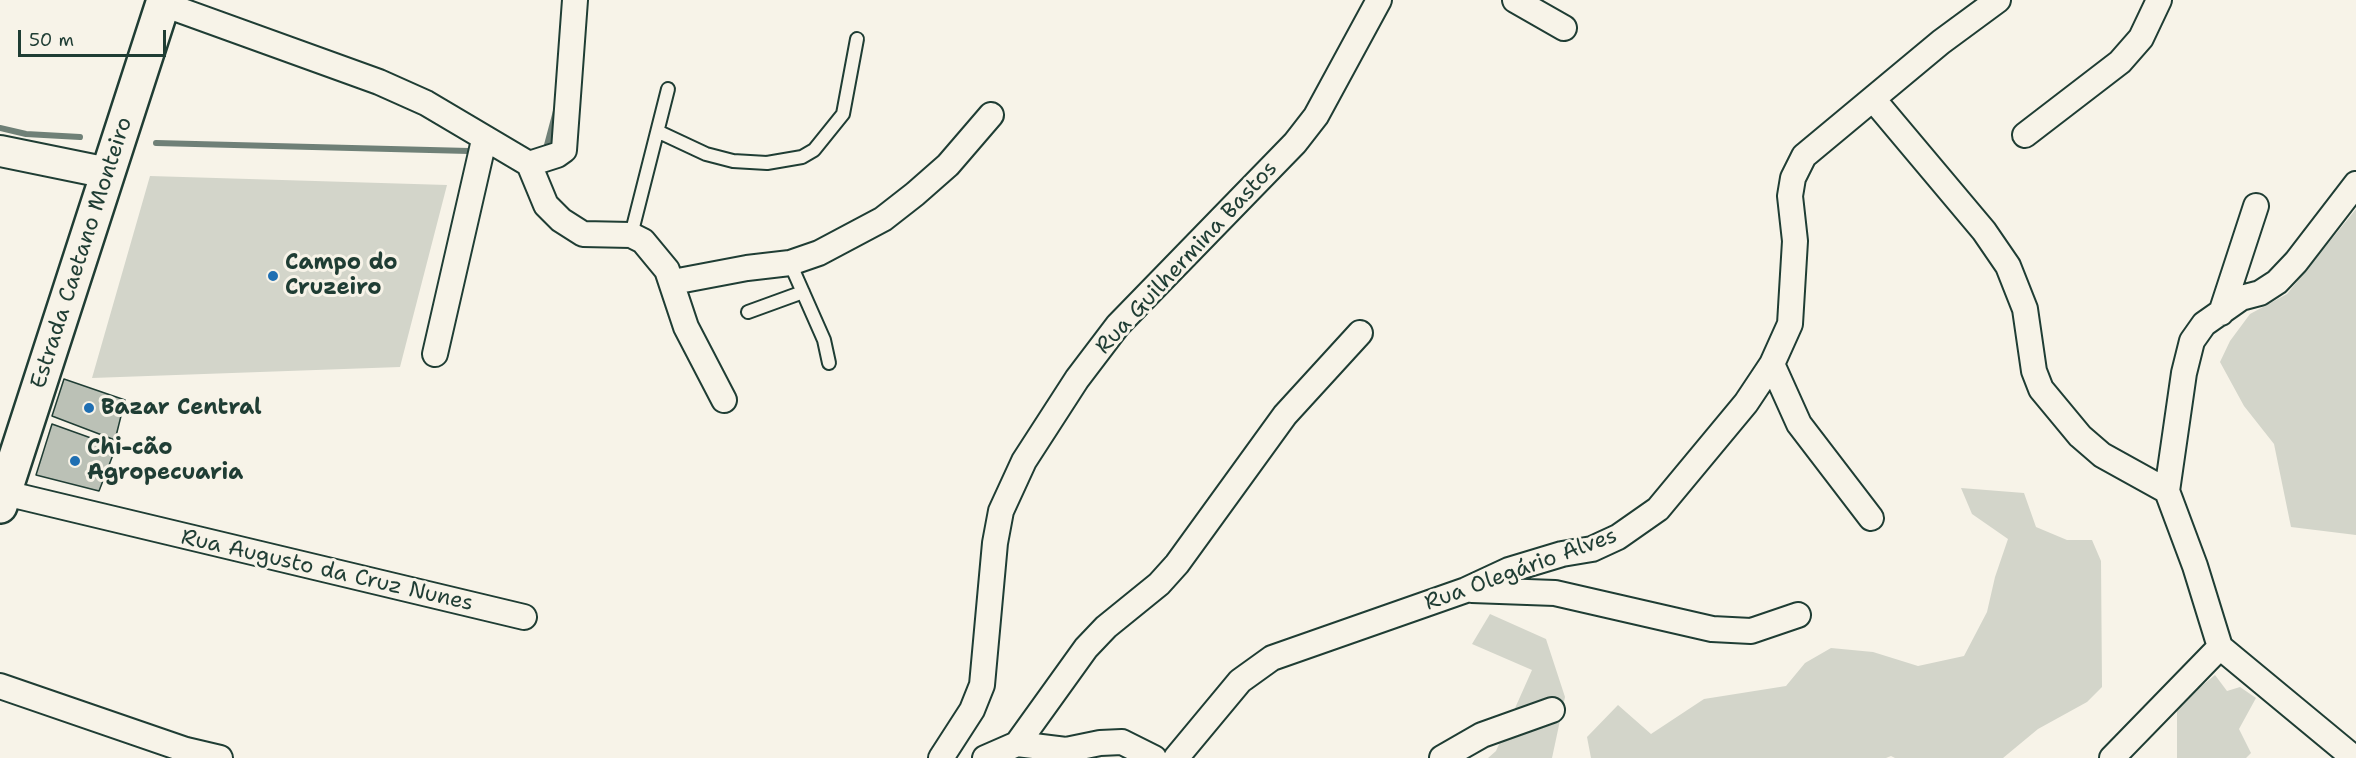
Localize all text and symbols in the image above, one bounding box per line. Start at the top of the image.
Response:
scale bar [21,18,170,56]
text: 50 m [29,28,74,52]
street label: Estrada Caetano Monteiro [26,114,138,392]
street label: Rua Guilhermina Bastos [1091,156,1283,360]
place label: Campo do Cruzeiro [285,250,398,302]
marker: Campo do Cruzeiro [266,269,280,283]
place label: Bazar Central [101,395,262,421]
marker: Bazar Central [82,401,96,415]
place label: Chi-cão Agropecuaria [87,435,243,487]
marker: Chi-cão Agropecuaria [68,454,82,468]
street label: Rua Olegário Alves [1421,523,1621,617]
street label: Rua Augusto da Cruz Nunes [178,525,476,617]

